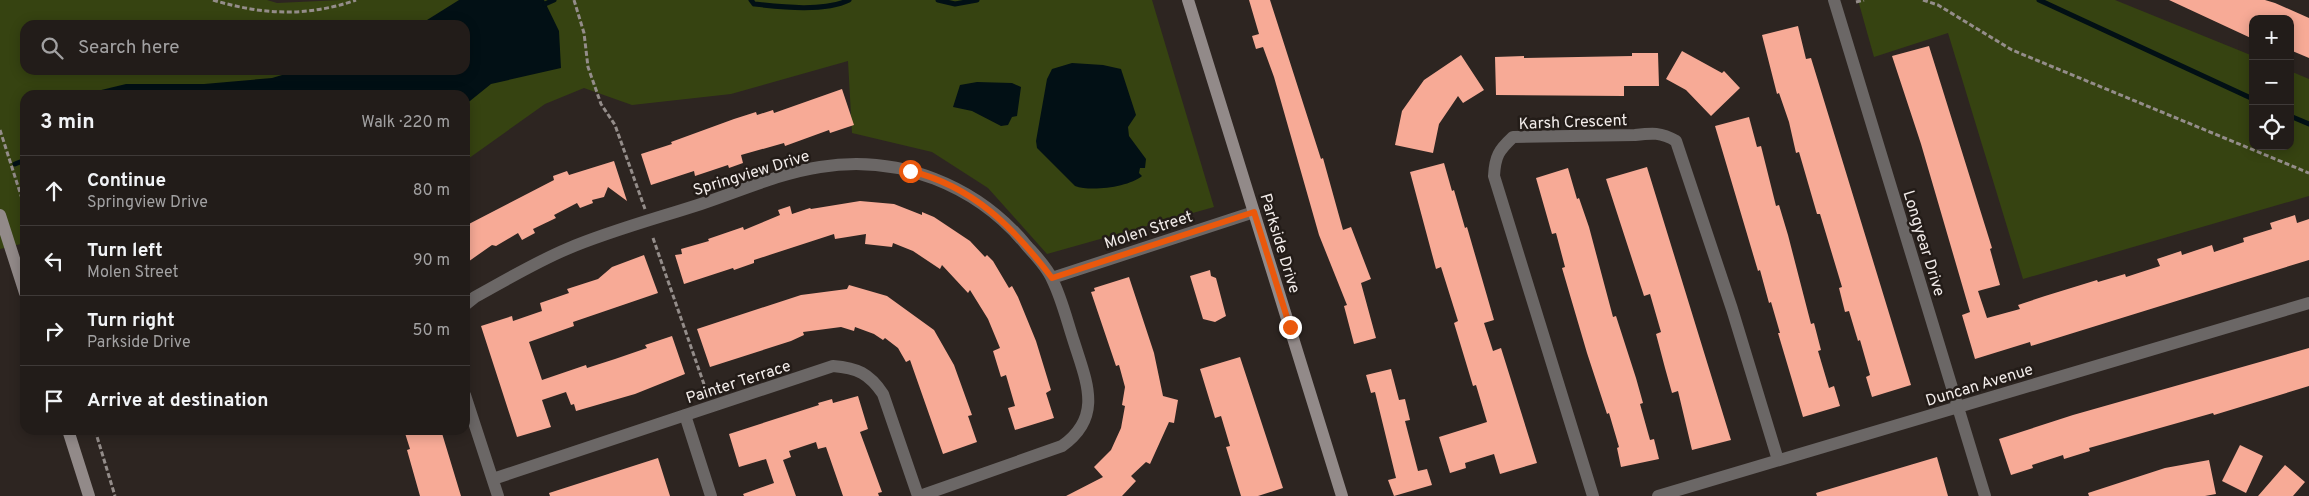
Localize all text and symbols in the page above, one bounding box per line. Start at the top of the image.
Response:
map controls [2249,15,2294,150]
button: + [2249,15,2294,60]
search box [20,20,470,75]
icon: search [38,34,66,62]
text: Search here [78,36,180,60]
button: − [2249,60,2294,105]
button: locate [2249,105,2294,150]
text: 3 min [40,109,95,136]
street label: Karsh Crescent [1518,111,1628,135]
text: Walk · 220 m [361,113,450,133]
street label: Springview Drive [691,147,812,201]
route start [899,160,922,183]
text: Continue [87,169,166,193]
icon: ahead [40,177,68,205]
text: 80 m [413,181,450,201]
street label: Longyear Drive [1897,188,1949,299]
street label: Parkside Drive [1254,191,1304,296]
text: Springview Drive [87,193,208,213]
street label: Molen Street [1102,207,1195,255]
text: Turn left [87,239,163,263]
icon: left [40,247,68,275]
text: 90 m [413,251,450,271]
text: Molen Street [87,263,179,283]
text: Turn right [87,309,175,333]
route end [1279,316,1302,339]
icon: right [40,317,68,345]
text: 50 m [413,321,450,341]
text: Parkside Drive [87,333,191,353]
street label: Painter Terrace [684,357,794,409]
street label: Duncan Avenue [1923,360,2036,412]
icon: arrive [40,387,68,415]
text: Arrive at destination [87,389,268,413]

